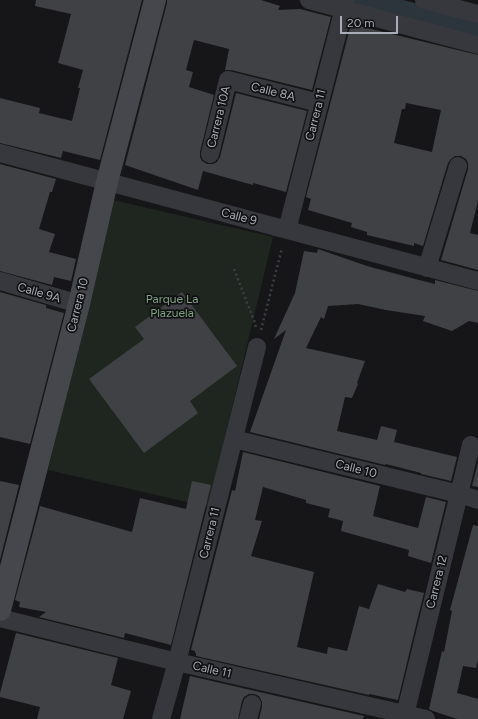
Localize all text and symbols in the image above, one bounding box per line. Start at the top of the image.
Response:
scale bar [342,8,400,34]
text: 20 m [347,16,375,30]
street label: Calle 8A [249,80,297,104]
street label: Carrera 10A [204,85,234,149]
street label: Carrera 11 [303,88,329,142]
street label: Calle 9 [220,205,258,229]
street label: Carrera 10 [64,276,92,334]
street label: Calle 9A [16,280,62,306]
park label: Parque La Plazuela [146,292,198,320]
street label: Calle 10 [334,457,378,481]
street label: Carrera 11 [197,506,223,560]
street label: Carrera 12 [423,554,451,610]
street label: Calle 11 [191,659,233,681]

